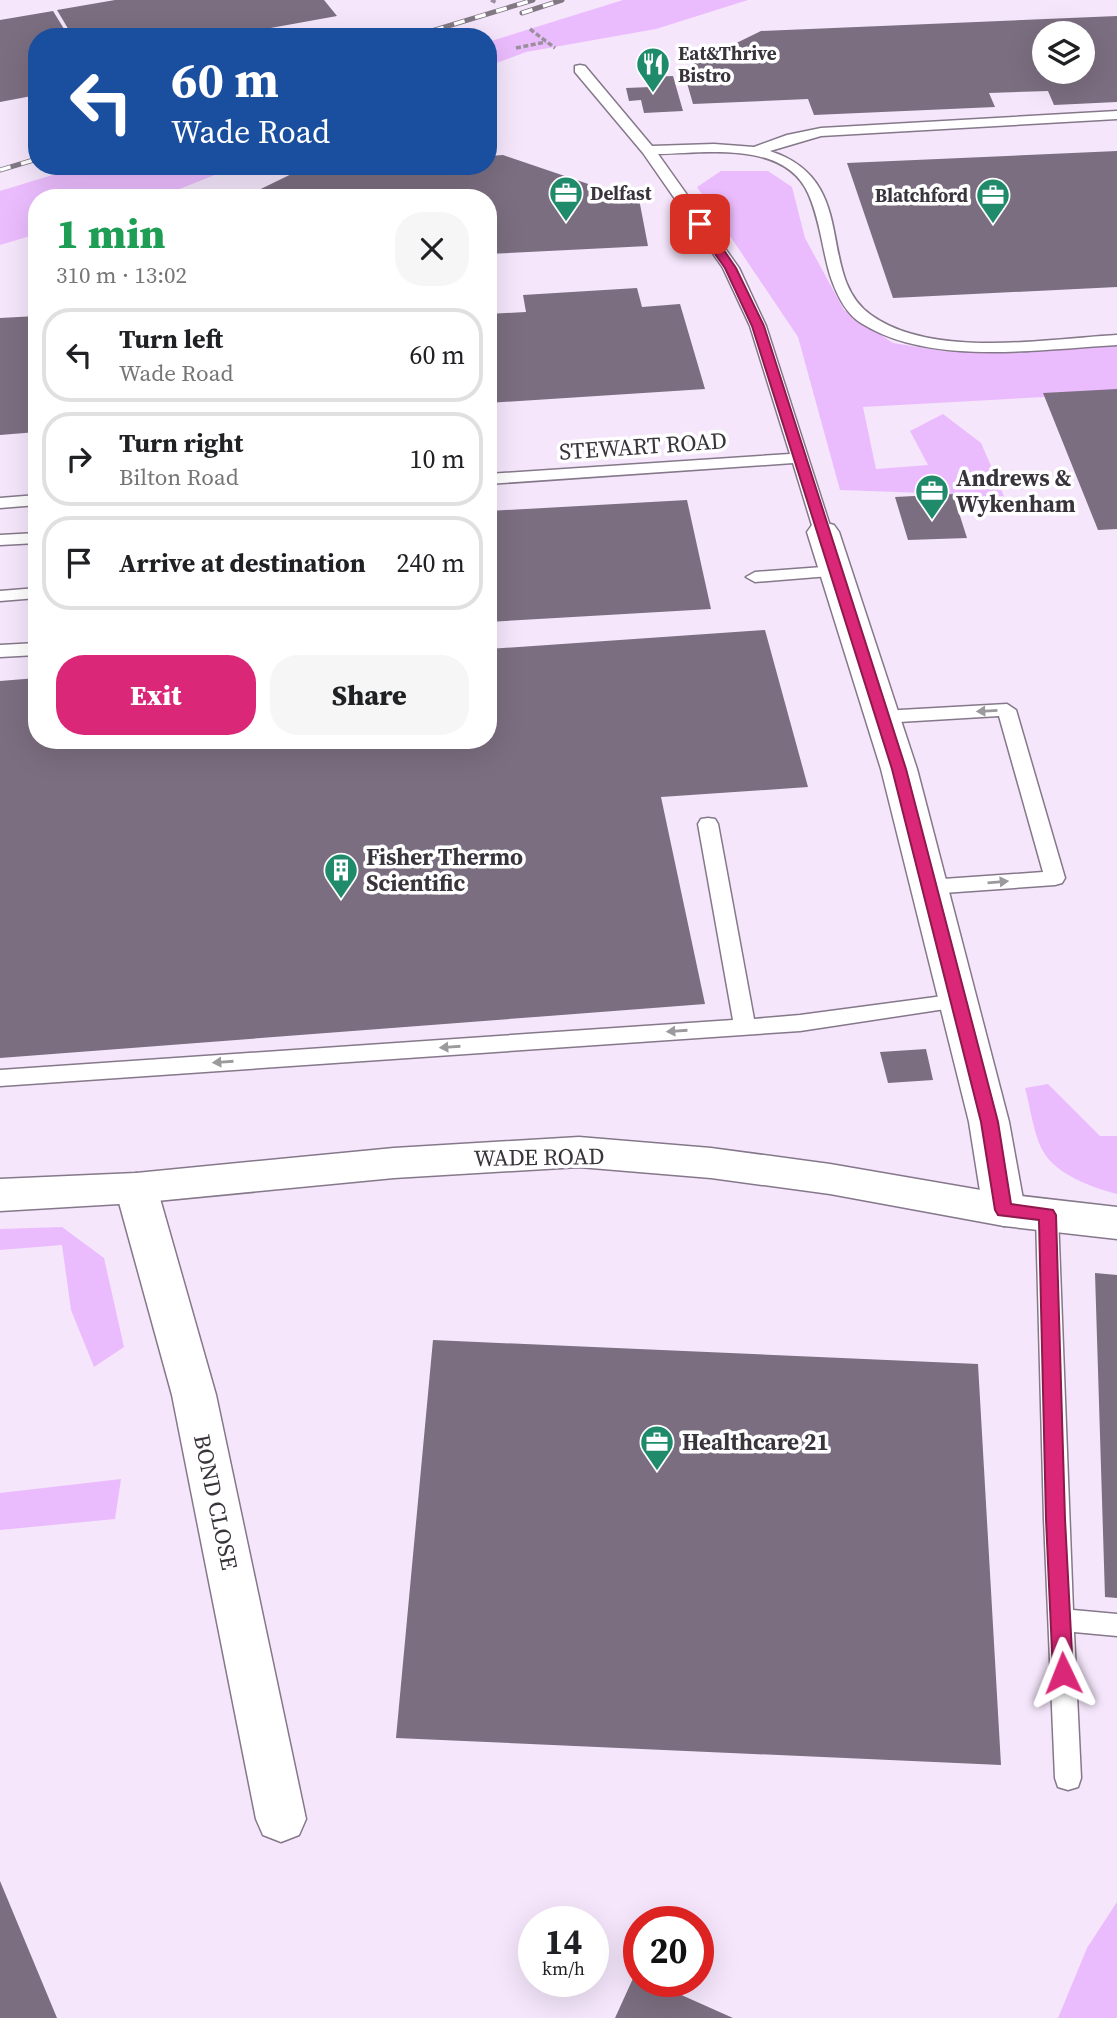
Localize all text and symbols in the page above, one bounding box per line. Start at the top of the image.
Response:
map controls [1032,21,1095,84]
button: layers [1032,21,1095,84]
place label: Eat&Thrive Bistro [678,40,777,88]
restaurant icon: Eat&Thrive Bistro [634,45,672,94]
text: 60 m [171,46,279,113]
icon: left [56,56,147,147]
text: Wade Road [171,110,330,154]
office icon: Delfast [547,174,585,223]
office icon: Blatchford [974,176,1012,225]
place label: Delfast [590,180,652,206]
place label: Blatchford [875,182,968,208]
pin [670,194,730,254]
text: 1 min [56,204,166,262]
icon: arrive [681,205,719,243]
button: close [395,212,469,286]
text: 310 m · 13:02 [56,259,187,291]
text: Turn left [119,321,223,357]
icon: left [60,336,98,374]
text: 60 m [410,337,465,373]
text: Wade Road [119,357,233,389]
street label: STEWART ROAD [558,424,728,468]
text: Turn right [119,425,243,461]
icon: right [60,440,98,478]
text: 10 m [410,441,465,477]
text: Bilton Road [119,461,239,493]
place label: Andrews & Wykenham [956,462,1076,520]
office icon: Andrews & Wykenham [913,472,951,521]
icon: arrive [60,544,98,582]
text: Arrive at destination [119,545,366,581]
text: 240 m [397,545,465,581]
button: Exit [56,655,256,735]
button: Share [270,655,469,735]
one-way arrow [976,706,998,717]
place label: Fisher Thermo Scientific [366,841,523,899]
building icon: Fisher Thermo Scientific [322,851,360,900]
one-way arrow [987,876,1009,887]
one-way arrow [666,1026,688,1037]
one-way arrow [439,1042,461,1053]
one-way arrow [212,1057,234,1068]
street label: WADE ROAD [473,1140,605,1174]
office icon: Healthcare 21 [638,1423,676,1472]
place label: Healthcare 21 [682,1426,829,1458]
street label: BOND CLOSE [186,1431,246,1573]
position arrow [1026,1636,1100,1710]
speed limit sign: 20 [623,1906,714,1997]
text: 14 [545,1918,582,1966]
text: km/h [542,1956,585,1981]

